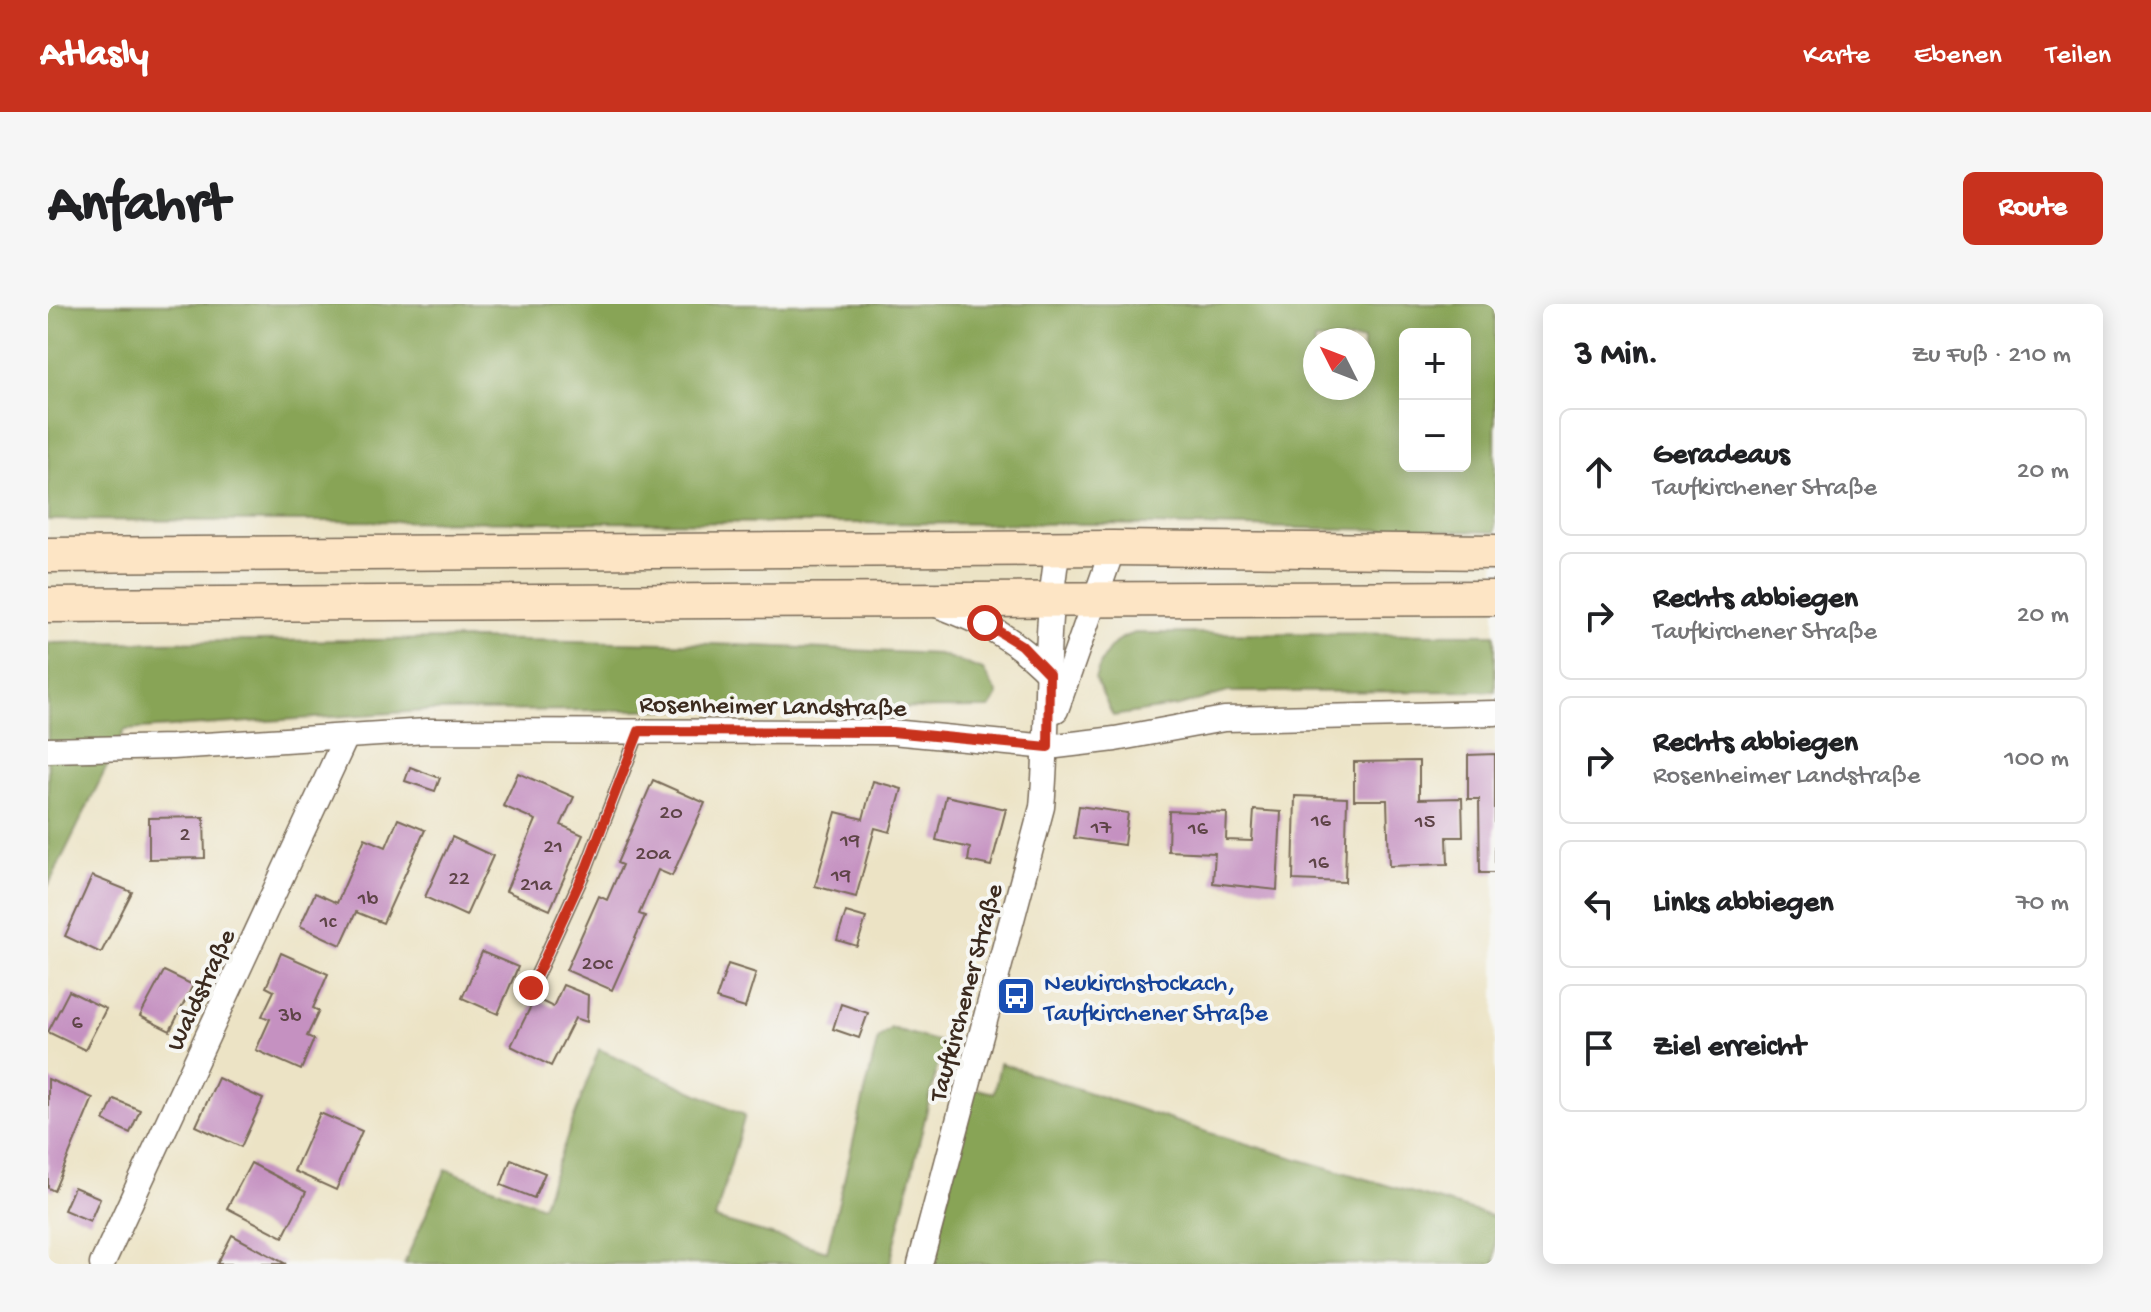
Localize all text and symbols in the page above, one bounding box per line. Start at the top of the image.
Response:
text: Atlasly [40,34,148,78]
text: Karte [1803,40,1870,73]
text: Ebenen [1914,40,2002,73]
text: Teilen [2046,40,2111,73]
button: Route [1963,172,2103,245]
text: Anfahrt [48,175,229,241]
north arrow [1303,328,1375,400]
map controls [1399,328,1471,472]
button: + [1399,328,1471,400]
text: 3 Min. [1575,336,1659,376]
text: Zu Fuß · 210 m [1911,341,2071,372]
button: − [1399,400,1471,472]
text: Geradeaus [1653,439,1790,474]
icon: ahead [1577,450,1621,494]
text: 20 m [2017,457,2069,488]
text: Taufkirchener Straße [1653,474,1877,505]
text: Rechts abbiegen [1653,583,1858,618]
icon: right [1577,594,1621,638]
text: 20 m [2017,601,2069,632]
route start [967,605,1003,641]
text: Taufkirchener Straße [1653,618,1877,649]
street label: Rosenheimer Landstraße [639,691,907,726]
text: Rechts abbiegen [1653,727,1858,762]
icon: right [1577,738,1621,782]
text: 100 m [2004,745,2069,776]
text: Rosenheimer Landstraße [1653,762,1920,793]
house number: 20 [659,801,683,827]
house number: 16 [1310,809,1332,835]
house number: 15 [1414,810,1435,836]
house number: 17 [1090,816,1112,842]
house number: 16 [1187,817,1209,843]
house number: 2 [180,823,191,849]
house number: 19 [839,829,860,855]
house number: 21 [543,835,563,861]
house number: 20a [635,842,672,868]
house number: 16 [1308,851,1330,877]
house number: 19 [830,864,851,890]
house number: 22 [448,867,470,893]
house number: 21a [520,873,553,899]
street label: Taufkirchener Straße [924,880,1012,1107]
icon: left [1577,882,1621,926]
house number: 1b [357,887,379,913]
text: Links abbiegen [1653,887,1833,922]
text: 70 m [2016,889,2069,920]
house number: 1c [319,910,338,936]
street label: Waldstraße [161,925,245,1057]
house number: 20c [582,952,614,978]
route end [513,970,549,1006]
place label: Neukirchstockach, Taufkirchener Straße [1042,970,1269,1031]
bus stop icon: Neukirchstockach, Taufkirchener Straße [995,975,1037,1017]
house number: 3b [277,1004,302,1030]
house number: 6 [71,1011,83,1037]
icon: arrive [1577,1026,1621,1070]
text: Ziel erreicht [1653,1031,1805,1066]

